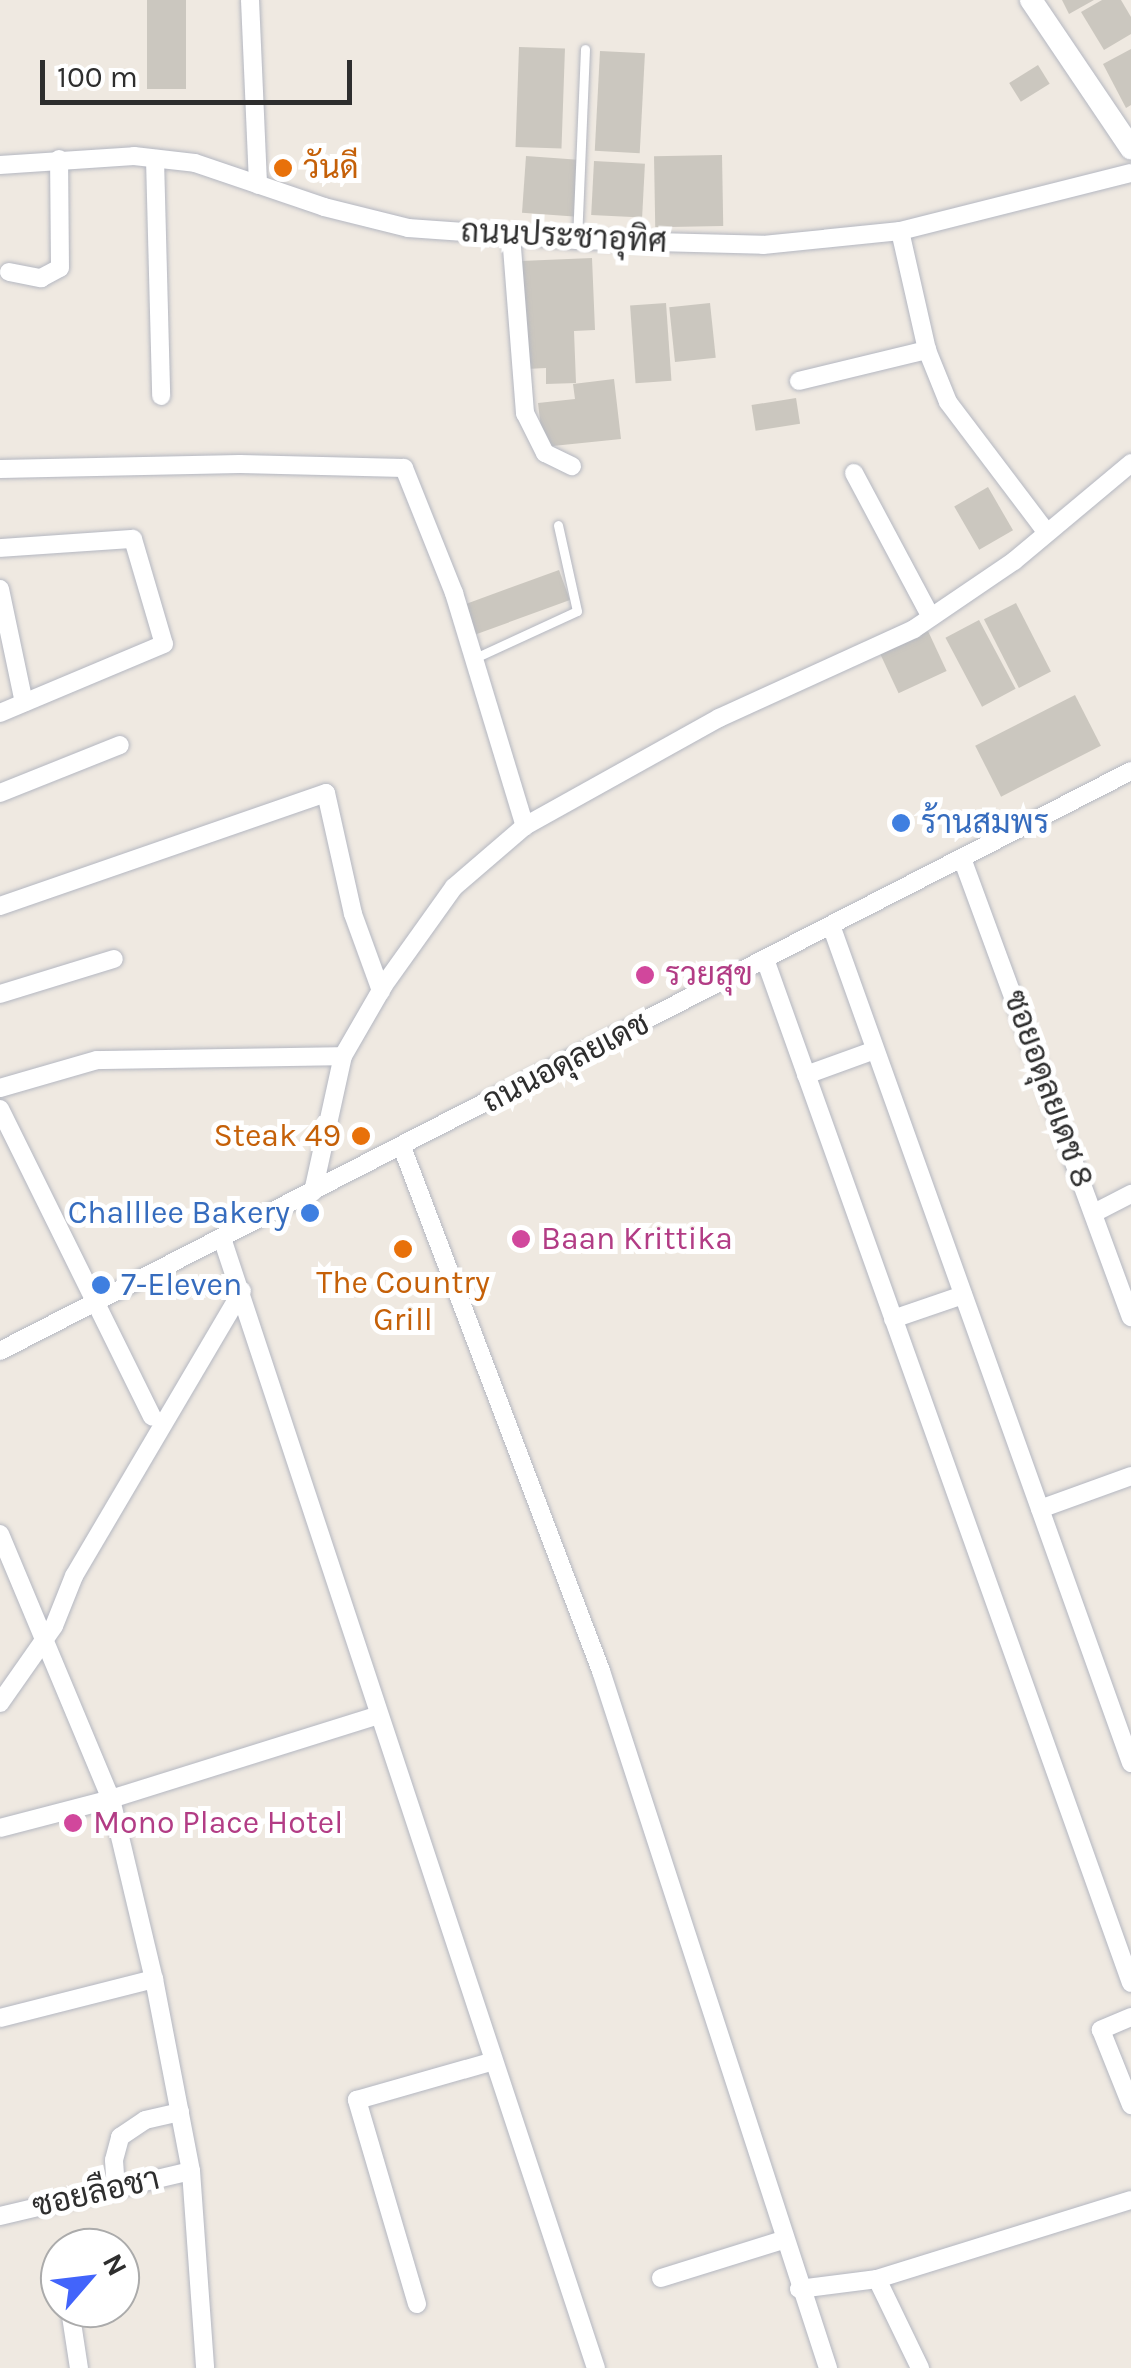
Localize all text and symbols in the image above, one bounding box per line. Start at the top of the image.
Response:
scale bar [45,40,358,102]
text: 100 m [57,59,138,95]
place label: วันดี [303,149,359,187]
marker: วันดี [272,157,294,179]
street label: ถนนประชาอุทิศ [460,212,668,262]
place label: ร้านสมพร [921,804,1049,842]
marker: ร้านสมพร [890,812,912,834]
place label: รวยสุข [665,956,753,994]
marker: รวยสุข [634,964,656,986]
street label: ซอยอดุลยเดช 8 [995,985,1101,1193]
street label: ถนนอดุลยเดช [476,1005,656,1121]
place label: Steak 49 [214,1117,341,1155]
marker: Steak 49 [350,1125,372,1147]
place label: Challlee Bakery [68,1194,290,1232]
marker: Challlee Bakery [299,1202,321,1224]
place label: Baan Krittika [541,1220,733,1258]
marker: Baan Krittika [510,1228,532,1250]
marker: The Country Grill [392,1238,414,1260]
place label: The Country Grill [316,1265,490,1340]
place label: 7-Eleven [121,1266,242,1304]
marker: 7-Eleven [90,1274,112,1296]
place label: Mono Place Hotel [93,1804,343,1842]
marker: Mono Place Hotel [62,1812,84,1834]
street label: ซอยลือชา [29,2160,163,2226]
north arrow [40,2228,140,2328]
text: N [96,2248,134,2281]

